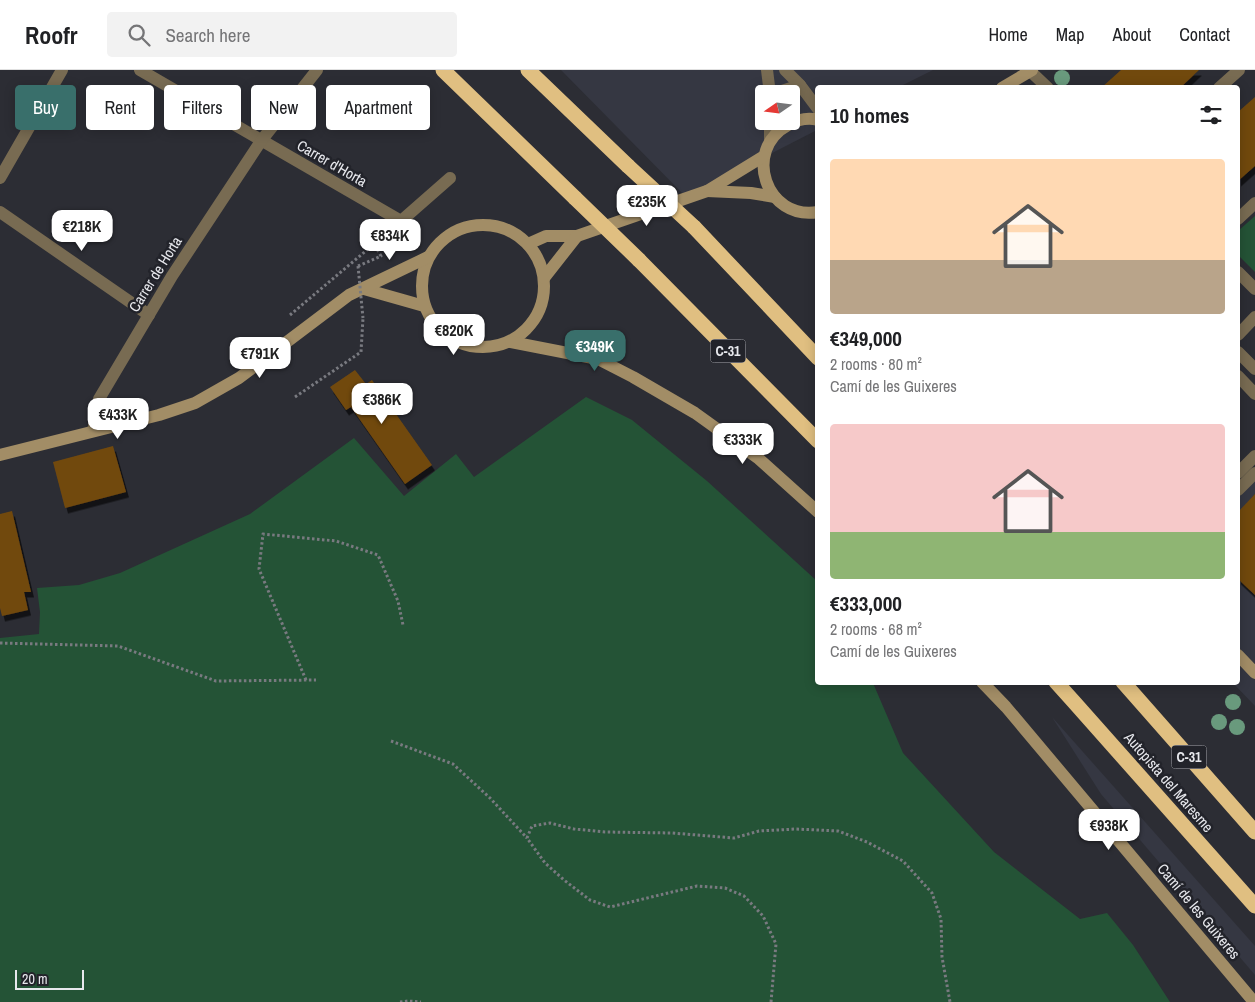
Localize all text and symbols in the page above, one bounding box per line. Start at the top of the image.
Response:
search box [107,12,457,57]
text: Roofr [25,19,77,51]
icon: search [125,21,153,49]
text: Search here [165,22,250,48]
text: Home [988,22,1028,47]
text: Map [1056,22,1085,47]
text: About [1113,22,1151,47]
text: Contact [1179,22,1230,47]
chip: Buy [15,85,76,130]
chip: Rent [86,85,154,130]
chip: Filters [164,85,241,130]
chip: New [251,85,316,130]
chip: Apartment [326,85,430,130]
north arrow [755,85,800,130]
map controls [755,85,800,130]
text: 10 homes [830,101,909,130]
icon: filters [1197,101,1225,129]
street label: Carrer d'Horta [293,135,371,192]
pin: €235K [612,184,682,227]
text: €235K [628,190,666,212]
icon: home [983,191,1073,281]
pin: €218K [47,210,117,252]
text: €218K [63,215,101,237]
pin: €834K [355,218,425,261]
text: €834K [371,224,409,246]
street label: Carrer de Horta [123,232,187,316]
pin: €820K [419,314,489,356]
text: €820K [435,319,473,341]
text: €349,000 [830,324,902,353]
pin: €349K [560,330,630,372]
text: €349K [576,335,614,357]
pin: €791K [225,336,295,379]
road number: C-31 [710,340,746,362]
text: €791K [241,342,279,364]
text: 2 rooms · 80 m² [830,353,922,375]
text: Camí de les Guixeres [830,375,957,397]
pin: €386K [347,382,417,425]
text: €386K [363,388,401,410]
pin: €433K [83,398,153,440]
text: €433K [99,403,137,425]
pin: €333K [708,422,778,465]
text: €333K [724,428,762,450]
icon: home [983,456,1073,546]
text: €333,000 [830,589,902,618]
text: 2 rooms · 68 m² [830,618,922,640]
text: Camí de les Guixeres [830,640,957,662]
street label: Autopista del Maresme [1119,727,1219,837]
road number: C-31 [1172,746,1206,769]
pin: €938K [1074,808,1144,851]
text: €938K [1090,814,1128,836]
street label: Camí de les Guixeres [1153,859,1245,963]
scale bar [15,967,84,990]
text: 20 m [22,970,48,988]

